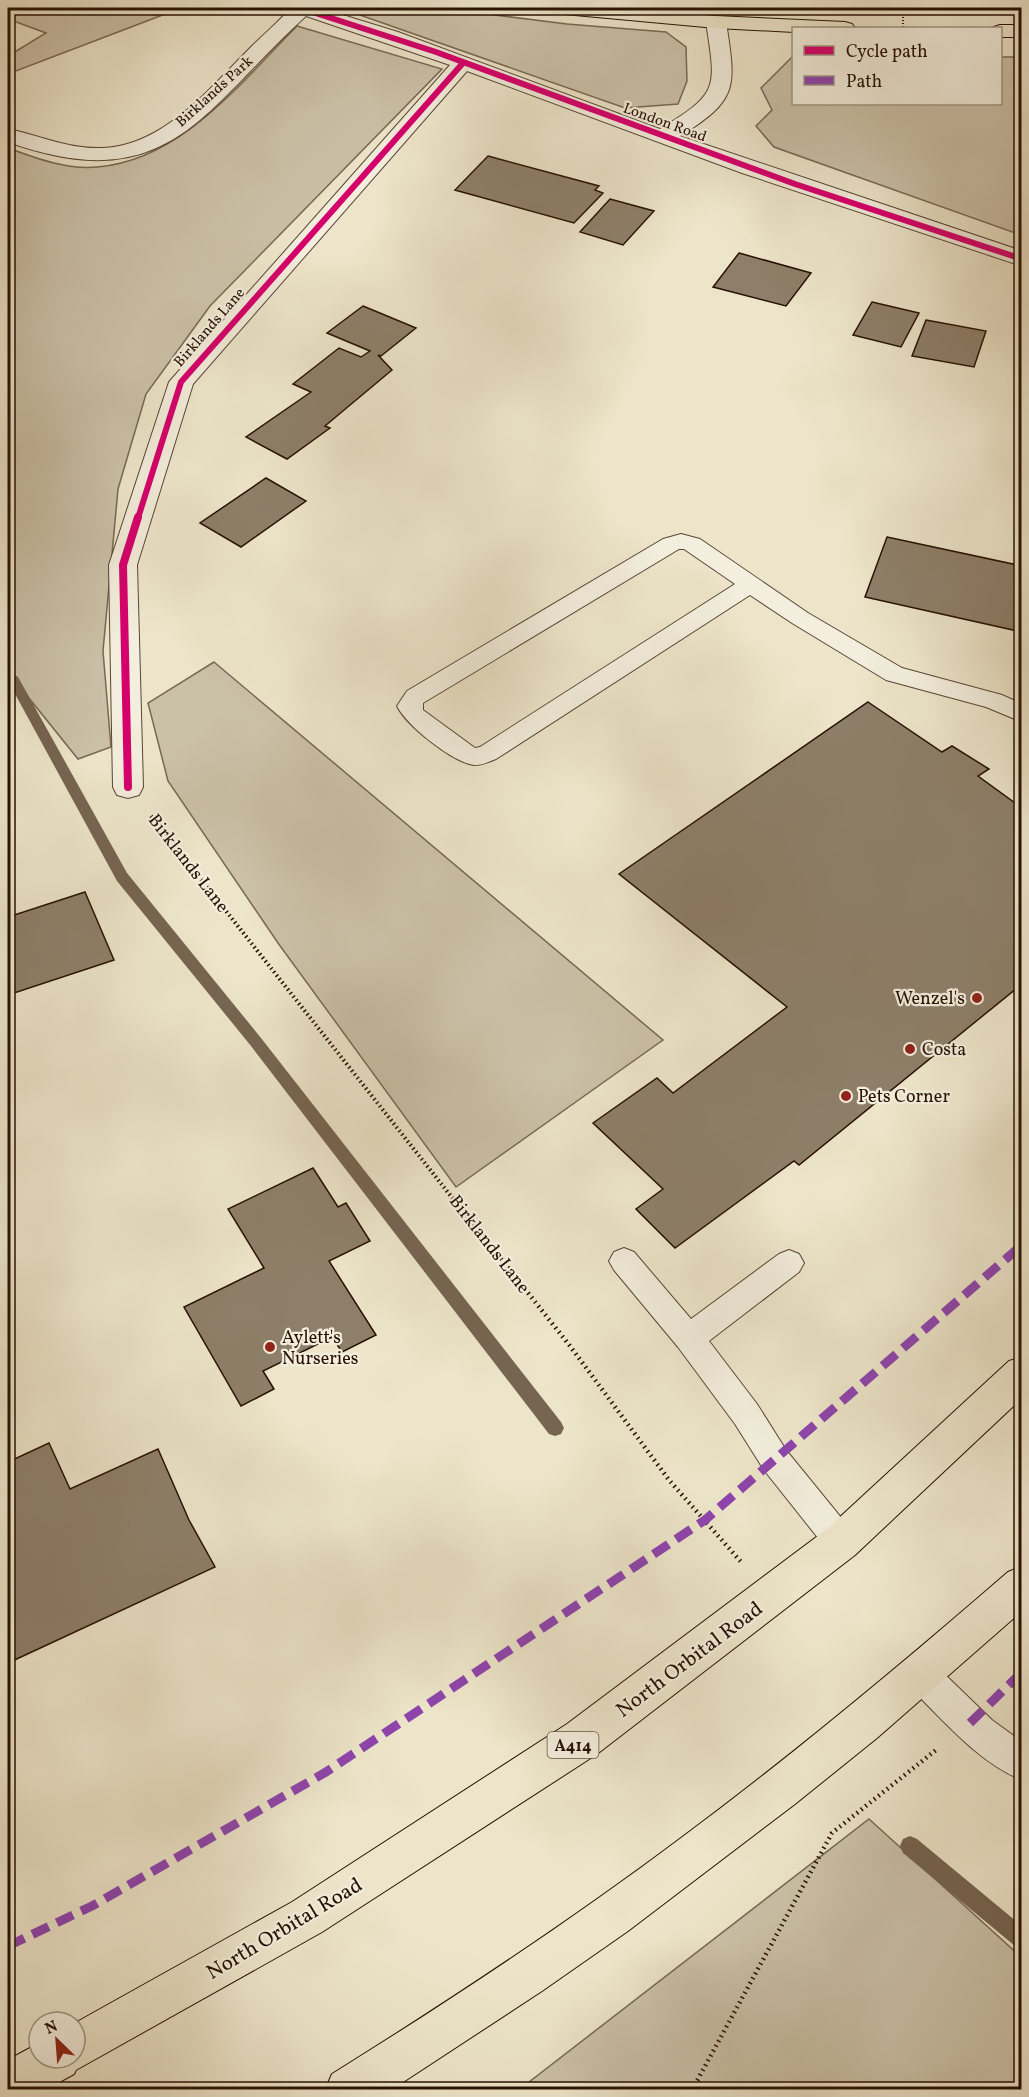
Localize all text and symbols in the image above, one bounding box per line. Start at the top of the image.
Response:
legend [792,27,1002,105]
text: Cycle path [846,40,928,65]
street label: Birklands Park [172,52,258,133]
text: Path [846,70,882,95]
street label: London Road [620,99,709,148]
street label: Birklands Lane [170,284,251,372]
street label: Birklands Lane [141,809,234,918]
place label: Wenzel's [895,987,965,1012]
marker: Wenzel's [970,991,984,1005]
place label: Costa [922,1038,966,1063]
marker: Costa [903,1042,917,1056]
place label: Pets Corner [858,1085,950,1110]
marker: Pets Corner [839,1089,853,1103]
street label: Birklands Lane [442,1190,535,1299]
place label: Aylett's Nurseries [282,1326,358,1372]
marker: Aylett's Nurseries [263,1340,277,1354]
street label: North Orbital Road [610,1595,769,1725]
road number: A414 [548,1732,598,1758]
street label: North Orbital Road [201,1871,368,1987]
north arrow [27,2010,87,2070]
text: N [42,2016,62,2041]

